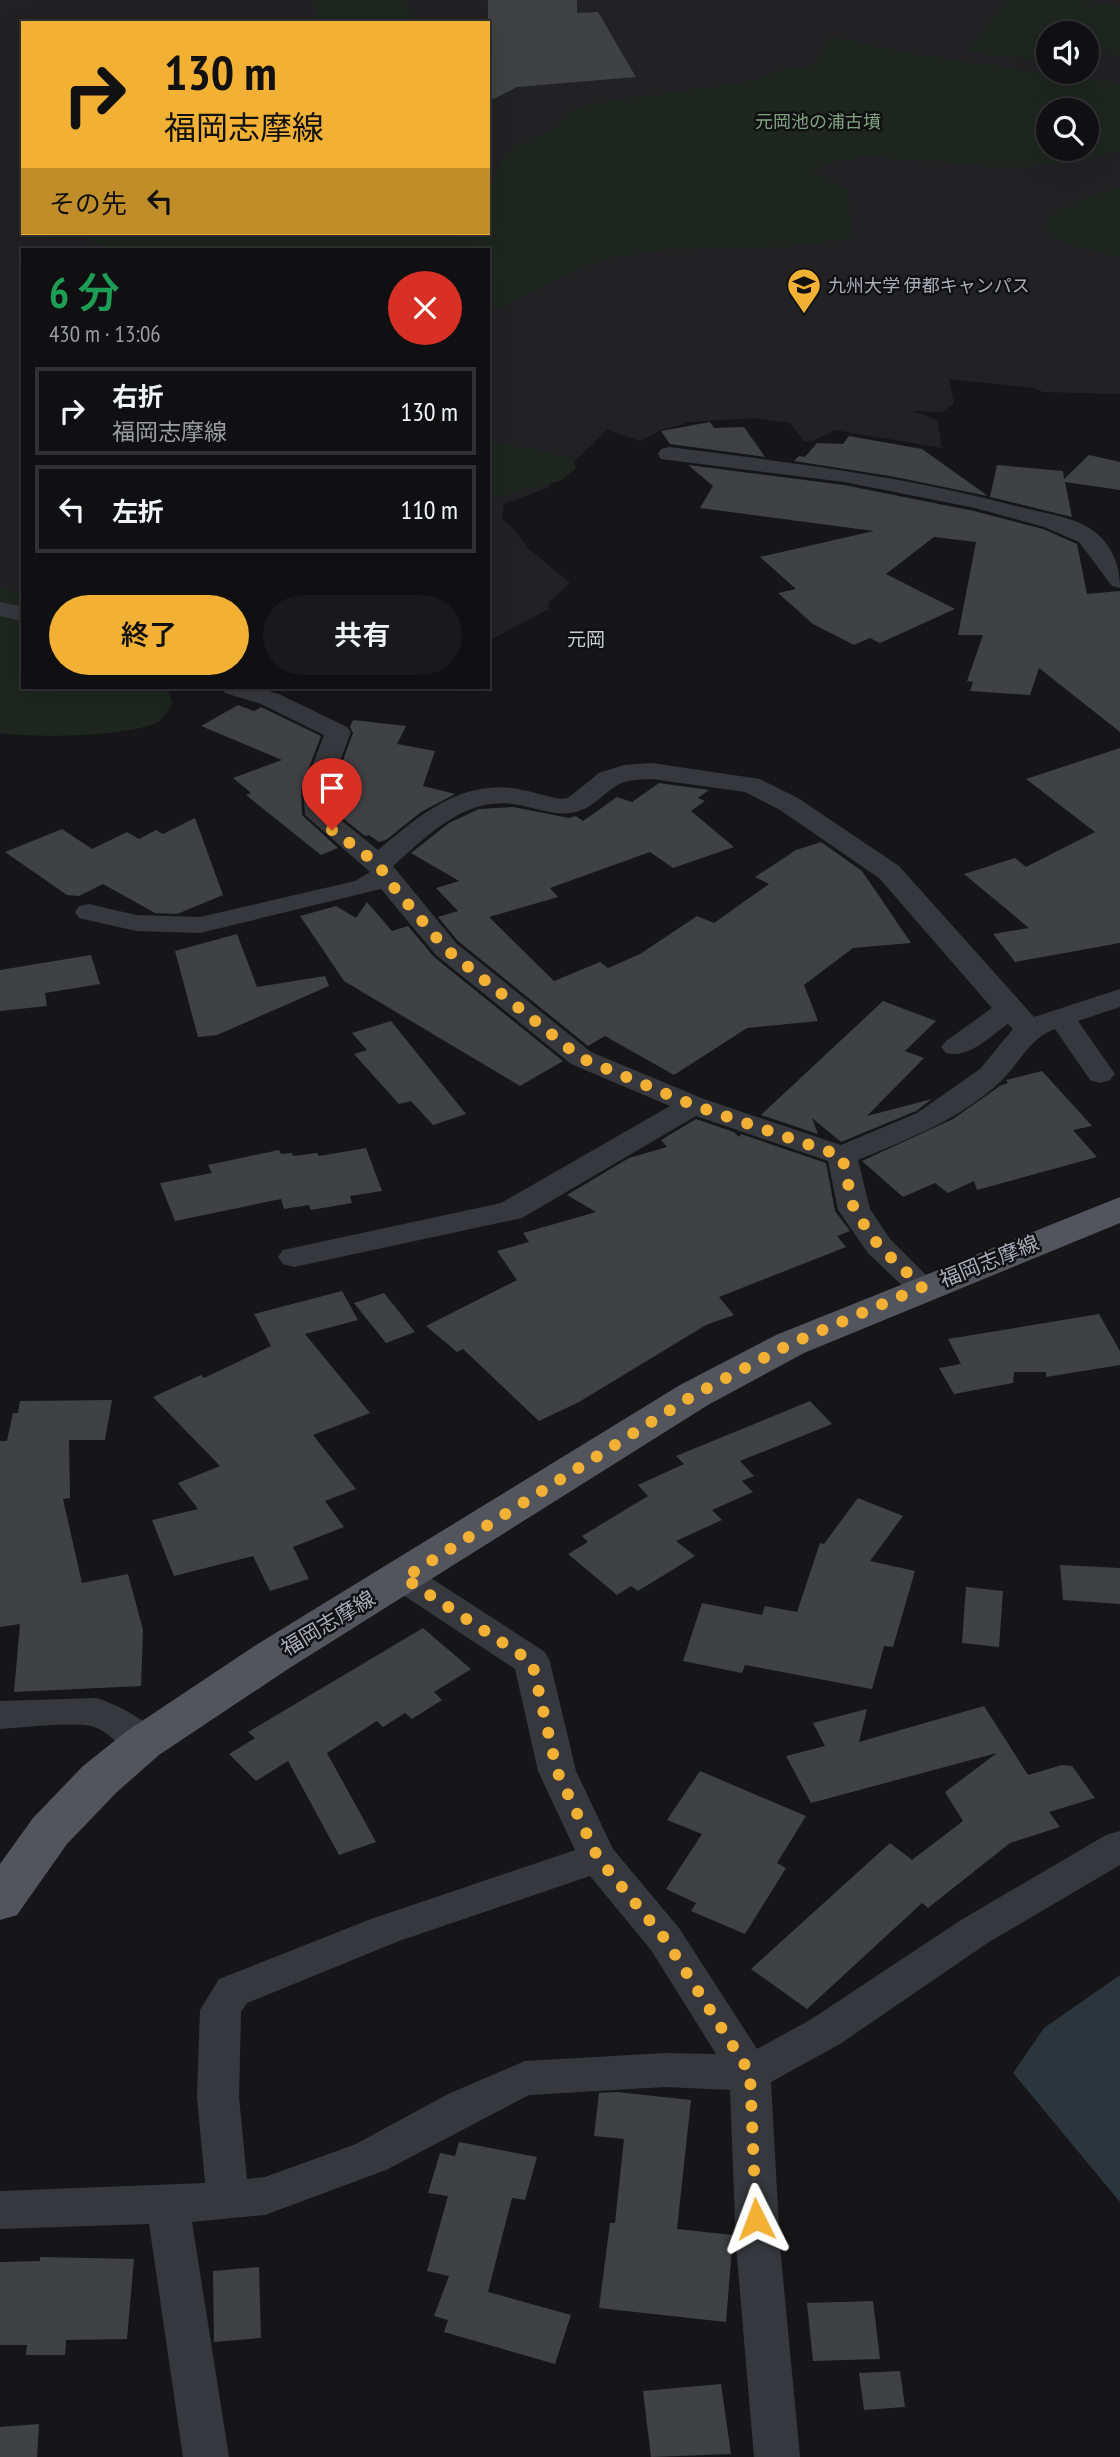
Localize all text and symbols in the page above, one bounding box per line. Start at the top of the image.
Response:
map controls [1036,21,1099,161]
button: sound [1036,21,1099,84]
text: 130 m [164,40,277,104]
icon: right [49,49,140,140]
button: search [1036,98,1099,161]
text: 福岡志摩線 [164,106,324,148]
park label: 元岡池の浦古墳 [755,110,881,133]
icon: left [141,182,179,220]
text: その先 [49,187,127,220]
text: 6 分 [49,265,120,320]
school or university icon: 九州大学 伊都キャンパス [785,266,823,315]
button: close [388,271,462,345]
place label: 九州大学 伊都キャンパス [828,274,1030,297]
text: 430 m · 13:06 [49,319,161,348]
text: 右折 [112,380,164,413]
icon: right [53,392,91,430]
text: 130 m [400,395,458,428]
text: 福岡志摩線 [112,417,227,446]
icon: left [53,490,91,528]
text: 110 m [400,493,458,526]
text: 左折 [112,495,164,528]
button: 終了 [49,595,249,675]
button: 共有 [263,595,462,675]
district label: 元岡 [567,627,605,651]
pin [302,758,362,830]
icon: arrive [313,769,351,807]
street label: 福岡志摩線 [935,1229,1043,1293]
street label: 福岡志摩線 [276,1584,380,1662]
position arrow [719,2182,793,2256]

